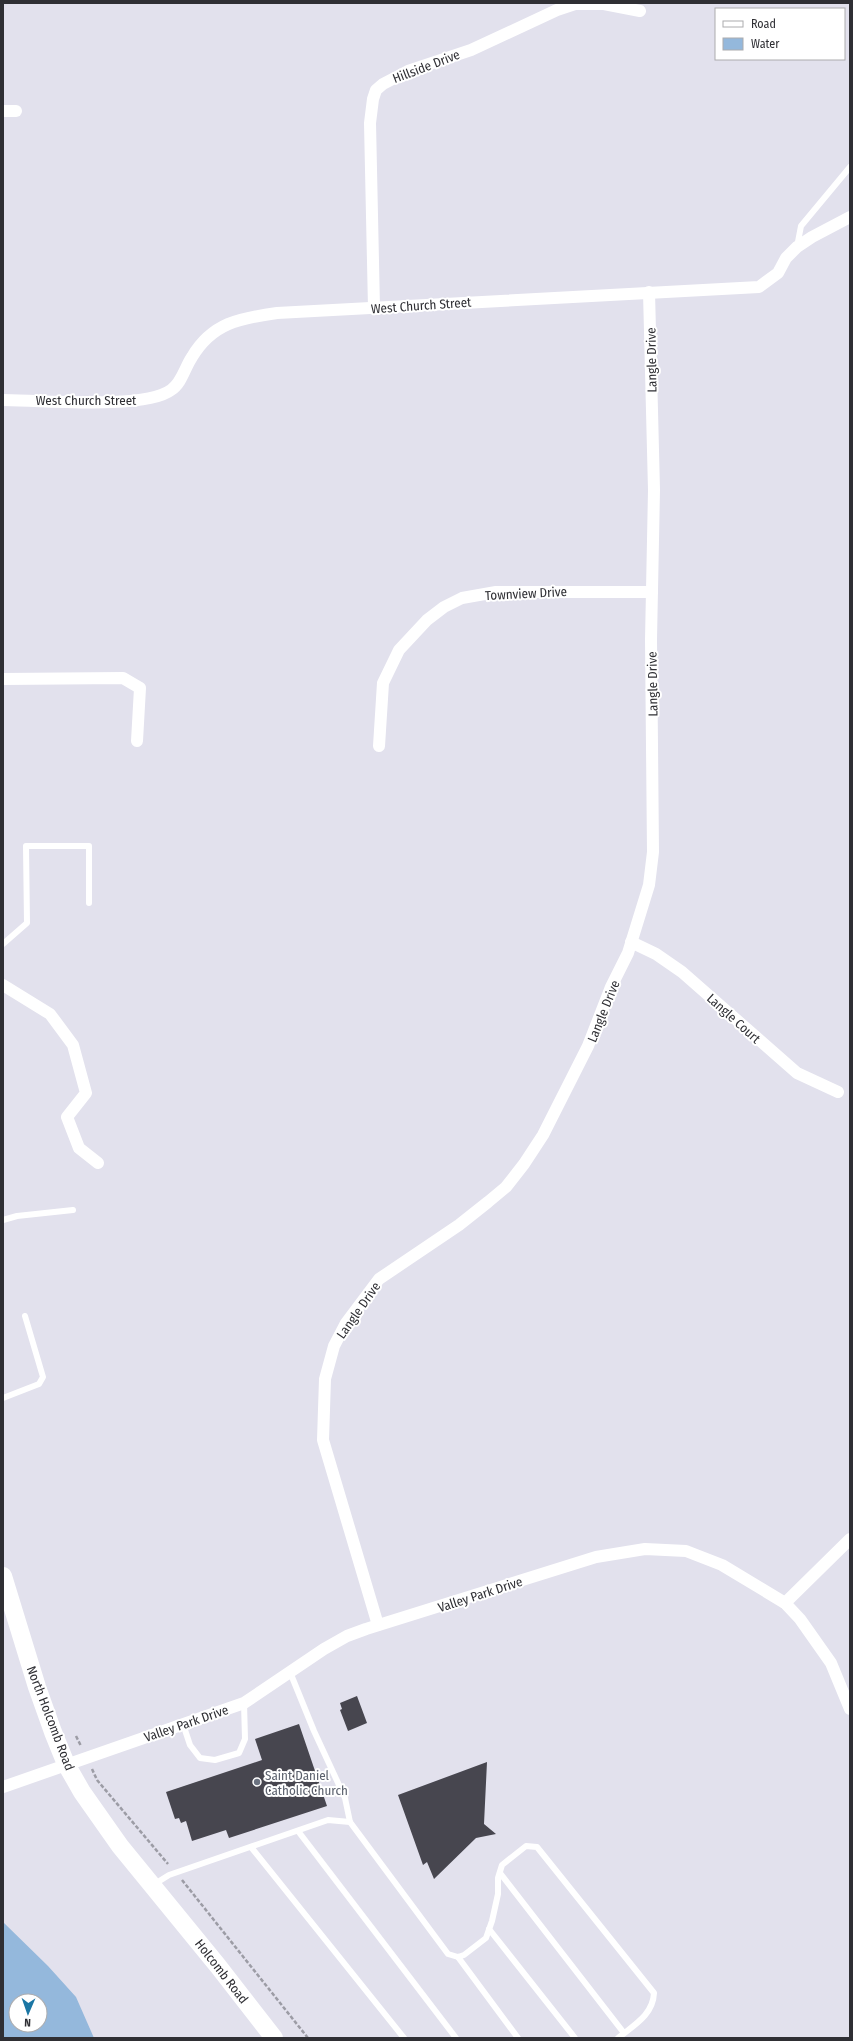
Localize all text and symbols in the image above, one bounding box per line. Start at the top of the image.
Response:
legend [715,8,845,60]
text: Road [751,17,776,31]
text: Water [751,37,780,51]
street label: Hillside Drive [390,47,462,86]
street label: West Church Street [370,294,472,316]
street label: Langle Drive [643,327,660,393]
street label: West Church Street [36,393,137,408]
street label: Townview Drive [485,584,567,603]
street label: Langle Drive [644,651,661,717]
street label: Langle Drive [584,978,623,1044]
street label: Langle Court [704,991,764,1047]
street label: Langle Drive [334,1279,383,1341]
street label: Valley Park Drive [436,1574,524,1615]
street label: North Holcomb Road [24,1664,77,1772]
street label: Valley Park Drive [142,1702,230,1745]
place label: Saint Daniel Catholic Church [265,1768,348,1798]
marker: Saint Daniel Catholic Church [252,1777,262,1787]
street label: Holcomb Road [192,1936,251,2006]
north arrow [8,1993,48,2033]
text: N [24,2016,31,2029]

